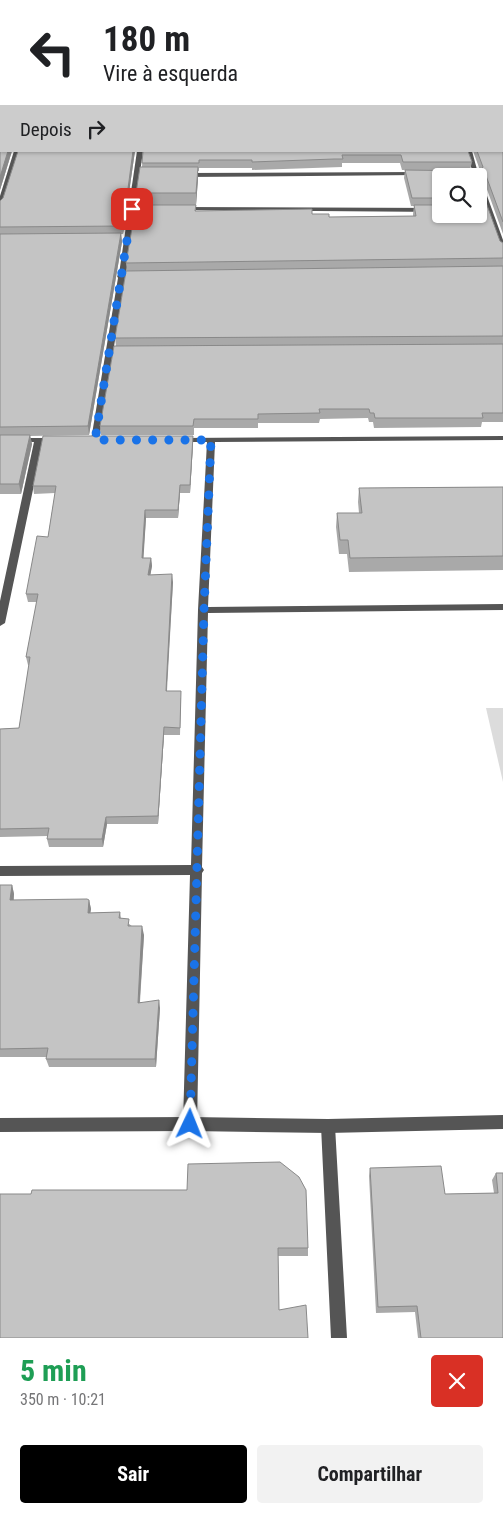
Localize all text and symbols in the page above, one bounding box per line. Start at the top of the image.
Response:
text: 180 m [103,19,190,60]
icon: left [20,20,85,85]
text: Vire à esquerda [103,61,238,86]
icon: right [82,115,110,143]
text: Depois [20,118,72,141]
map controls [432,168,487,223]
button: search [432,168,487,223]
pin [111,188,153,230]
icon: arrive [118,195,146,223]
position arrow [163,1097,215,1149]
text: 5 min [20,1353,87,1388]
button: close [431,1355,483,1407]
text: 350 m · 10:21 [20,1390,106,1409]
button: Sair [20,1445,247,1503]
button: Compartilhar [257,1445,483,1503]

